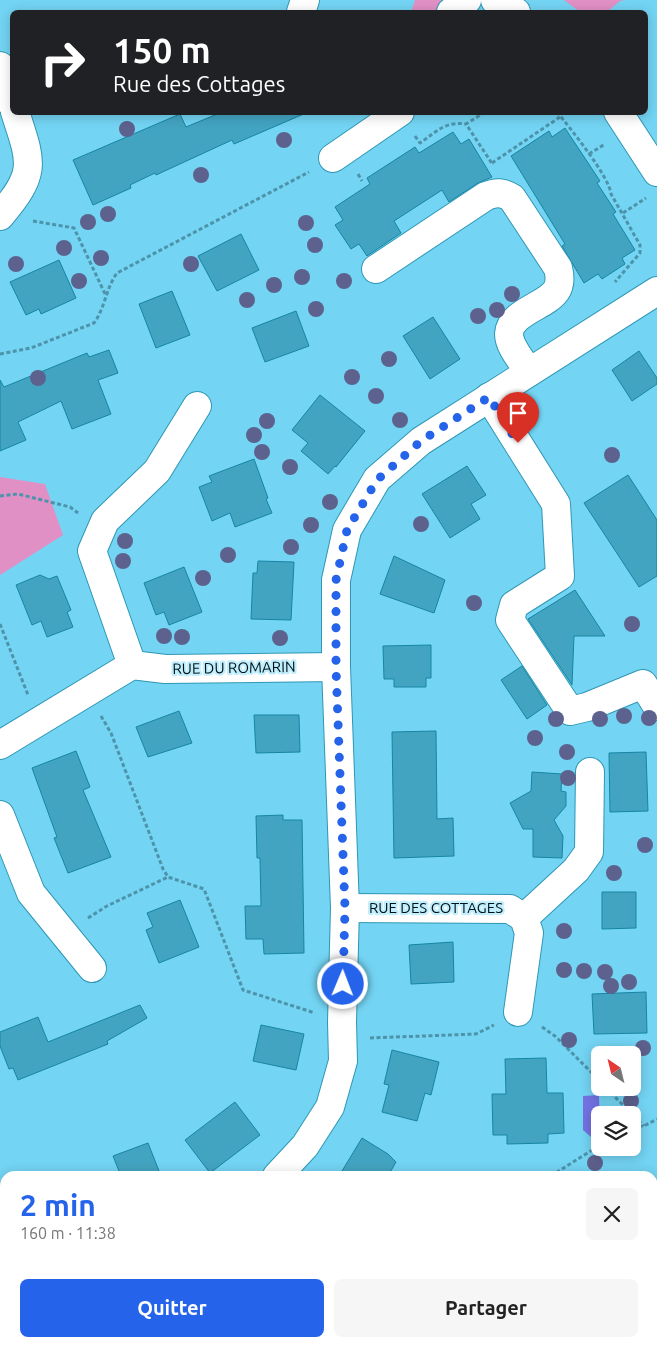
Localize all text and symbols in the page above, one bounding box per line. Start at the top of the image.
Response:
icon: right [30,30,95,95]
text: 150 m [113,30,211,70]
text: Rue des Cottages [113,71,285,96]
pin [497,392,539,443]
icon: arrive [504,399,532,427]
street label: RUE DU ROMARIN [172,658,296,677]
street label: RUE DES COTTAGES [369,899,503,916]
position arrow [316,957,368,1009]
north arrow [591,1046,641,1096]
map controls [591,1046,641,1156]
button: layers [591,1106,641,1156]
text: 2 min [20,1188,96,1222]
button: close [586,1188,638,1240]
text: 160 m · 11:38 [20,1224,116,1242]
button: Quitter [20,1279,324,1337]
button: Partager [334,1279,638,1337]

